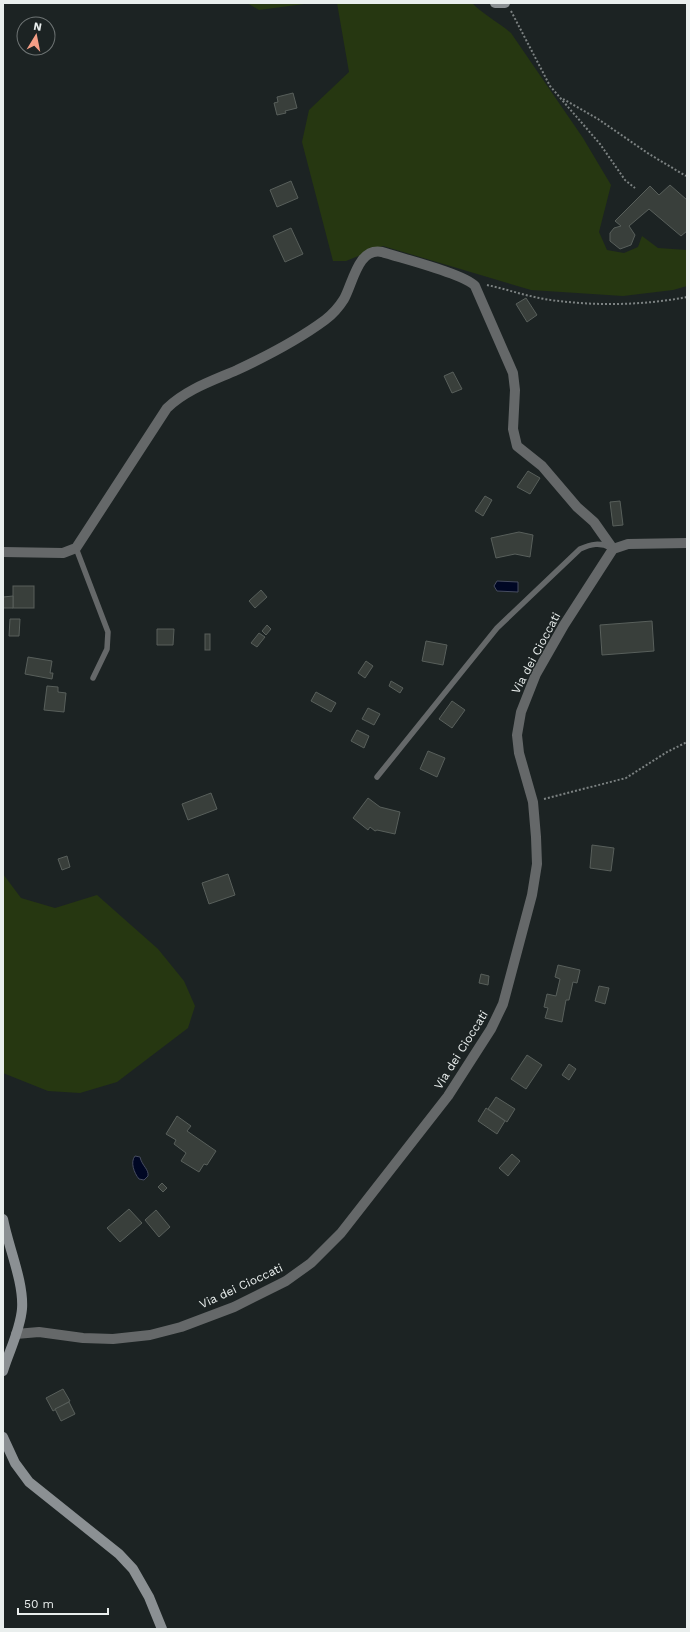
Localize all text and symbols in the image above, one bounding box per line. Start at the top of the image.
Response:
north arrow [16,16,56,56]
text: N [33,20,43,34]
street label: Via dei Cioccati [509,610,563,696]
street label: Via dei Cioccati [431,1008,491,1092]
street label: Via dei Cioccati [197,1261,285,1311]
scale bar [18,1590,108,1616]
text: 50 m [24,1597,54,1611]

